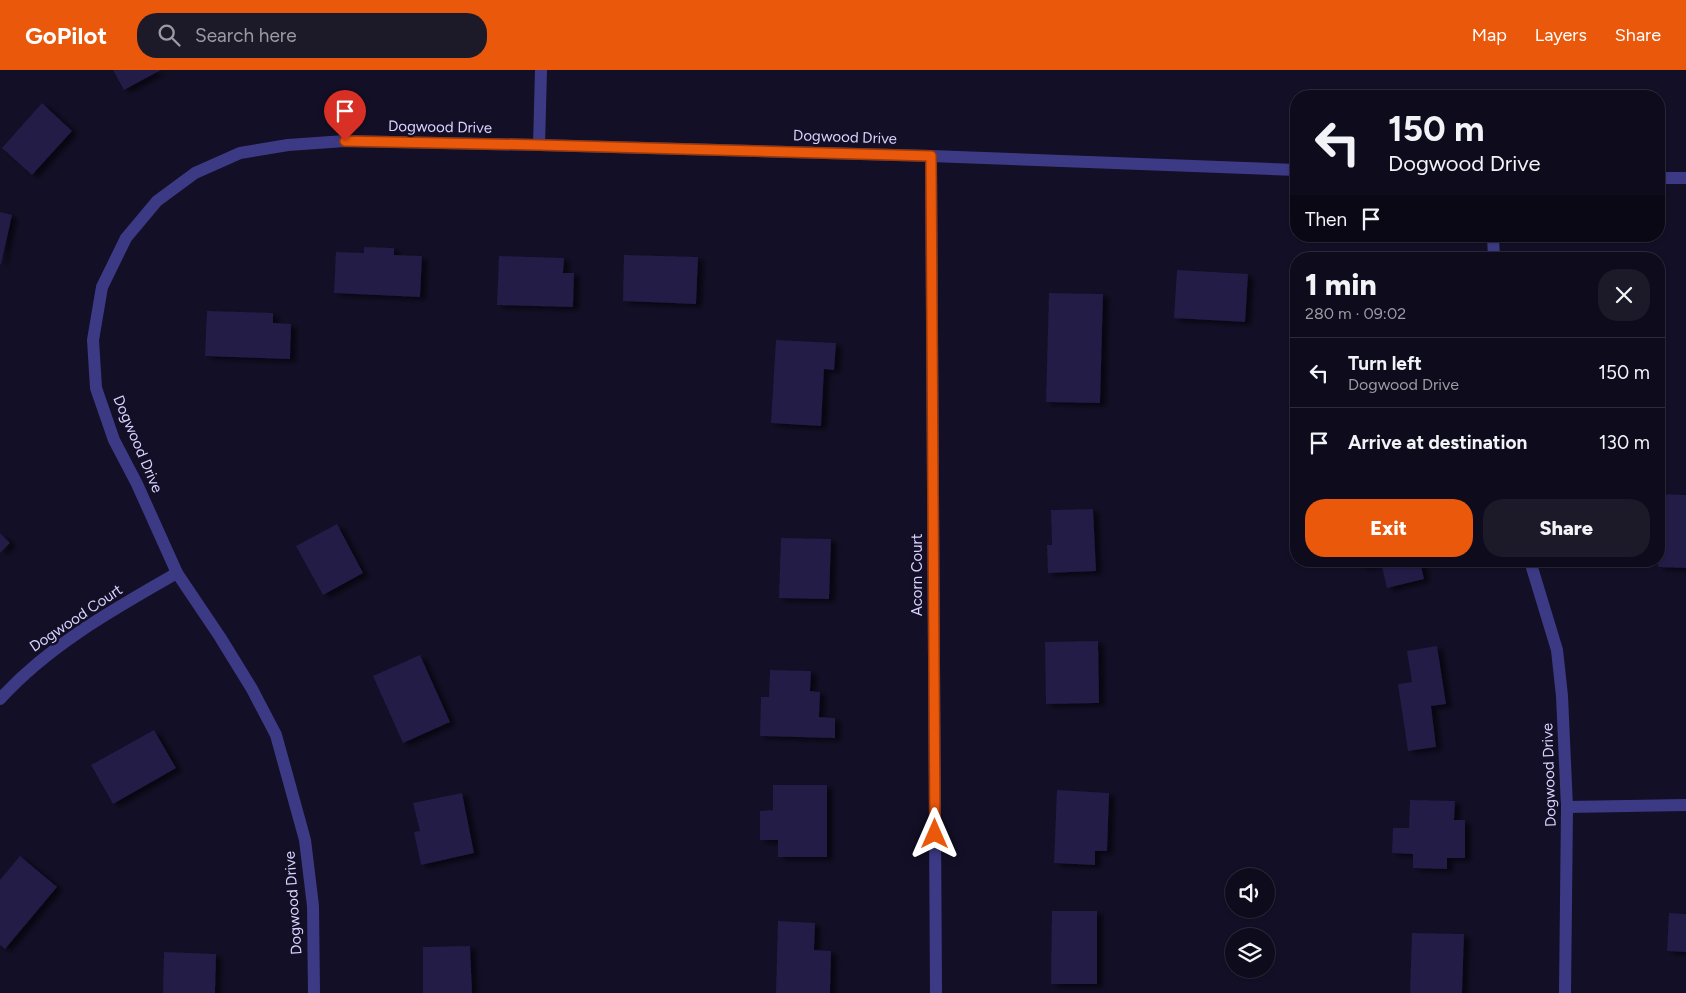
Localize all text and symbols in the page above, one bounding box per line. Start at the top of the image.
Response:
search box [137,13,487,58]
text: GoPilot [25,21,107,50]
icon: search [155,21,183,49]
text: Search here [195,24,297,47]
text: Map [1472,24,1507,46]
text: Layers [1535,24,1587,46]
text: Share [1615,24,1661,46]
pin [324,90,366,141]
icon: arrive [331,97,359,125]
text: 150 m [1388,108,1485,150]
icon: left [1305,110,1370,175]
street label: Dogwood Drive [388,117,492,137]
street label: Dogwood Drive [793,126,897,148]
text: Dogwood Drive [1388,150,1541,177]
icon: arrive [1357,205,1385,233]
text: Then [1305,208,1347,231]
text: 1 min [1305,266,1377,303]
button: close [1598,269,1650,321]
text: 280 m · 09:02 [1305,304,1406,323]
text: Turn left [1348,352,1422,375]
icon: left [1305,359,1333,387]
text: 150 m [1598,361,1650,384]
text: Dogwood Drive [1348,375,1459,394]
street label: Dogwood Drive [109,393,167,495]
icon: arrive [1305,429,1333,457]
text: Arrive at destination [1348,431,1527,454]
text: 130 m [1599,431,1650,454]
button: Exit [1305,499,1473,557]
button: Share [1483,499,1650,557]
street label: Acorn Court [908,533,926,616]
street label: Dogwood Court [26,580,126,656]
street label: Dogwood Drive [1538,723,1560,827]
position arrow [908,807,960,859]
street label: Dogwood Drive [280,850,306,956]
map controls [1225,868,1275,978]
button: sound [1225,868,1275,918]
button: layers [1225,928,1275,978]

